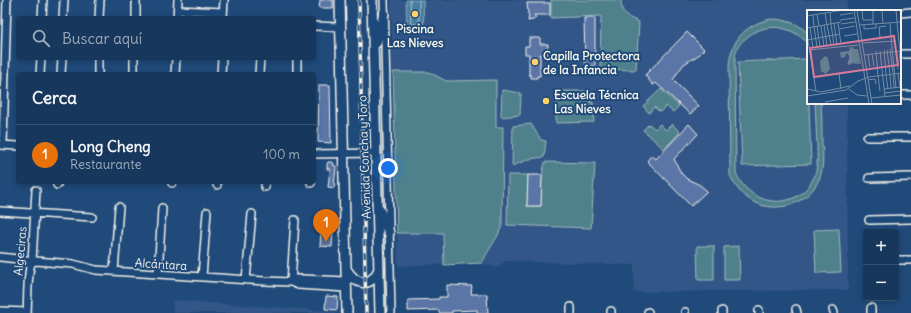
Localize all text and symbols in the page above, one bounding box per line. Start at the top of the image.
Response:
marker: Piscina Las Nieves [410,9,420,19]
inset map [807,10,901,104]
search box [16,16,316,60]
place label: Piscina Las Nieves [387,21,444,50]
icon: search [30,27,52,49]
text: Buscar aquí [62,29,142,48]
place label: Capilla Protectora de la Infancia [543,48,640,77]
marker: Capilla Protectora de la Infancia [530,57,540,67]
text: Cerca [32,87,77,109]
place label: Escuela Técnica Las Nieves [554,87,639,116]
street label: Avenida Concha y Toro [354,95,374,219]
marker: Escuela Técnica Las Nieves [541,96,551,106]
text: Long Cheng [70,137,151,156]
text: 1 [42,146,48,163]
text: 100 m [263,146,300,163]
text: Restaurante [70,156,142,173]
your location [378,158,398,178]
pin: 1 [313,209,339,242]
street label: Algeciras [10,226,30,276]
map controls [863,229,899,301]
button: + [863,229,899,265]
street label: Alcántara [134,255,188,273]
button: − [863,265,899,301]

